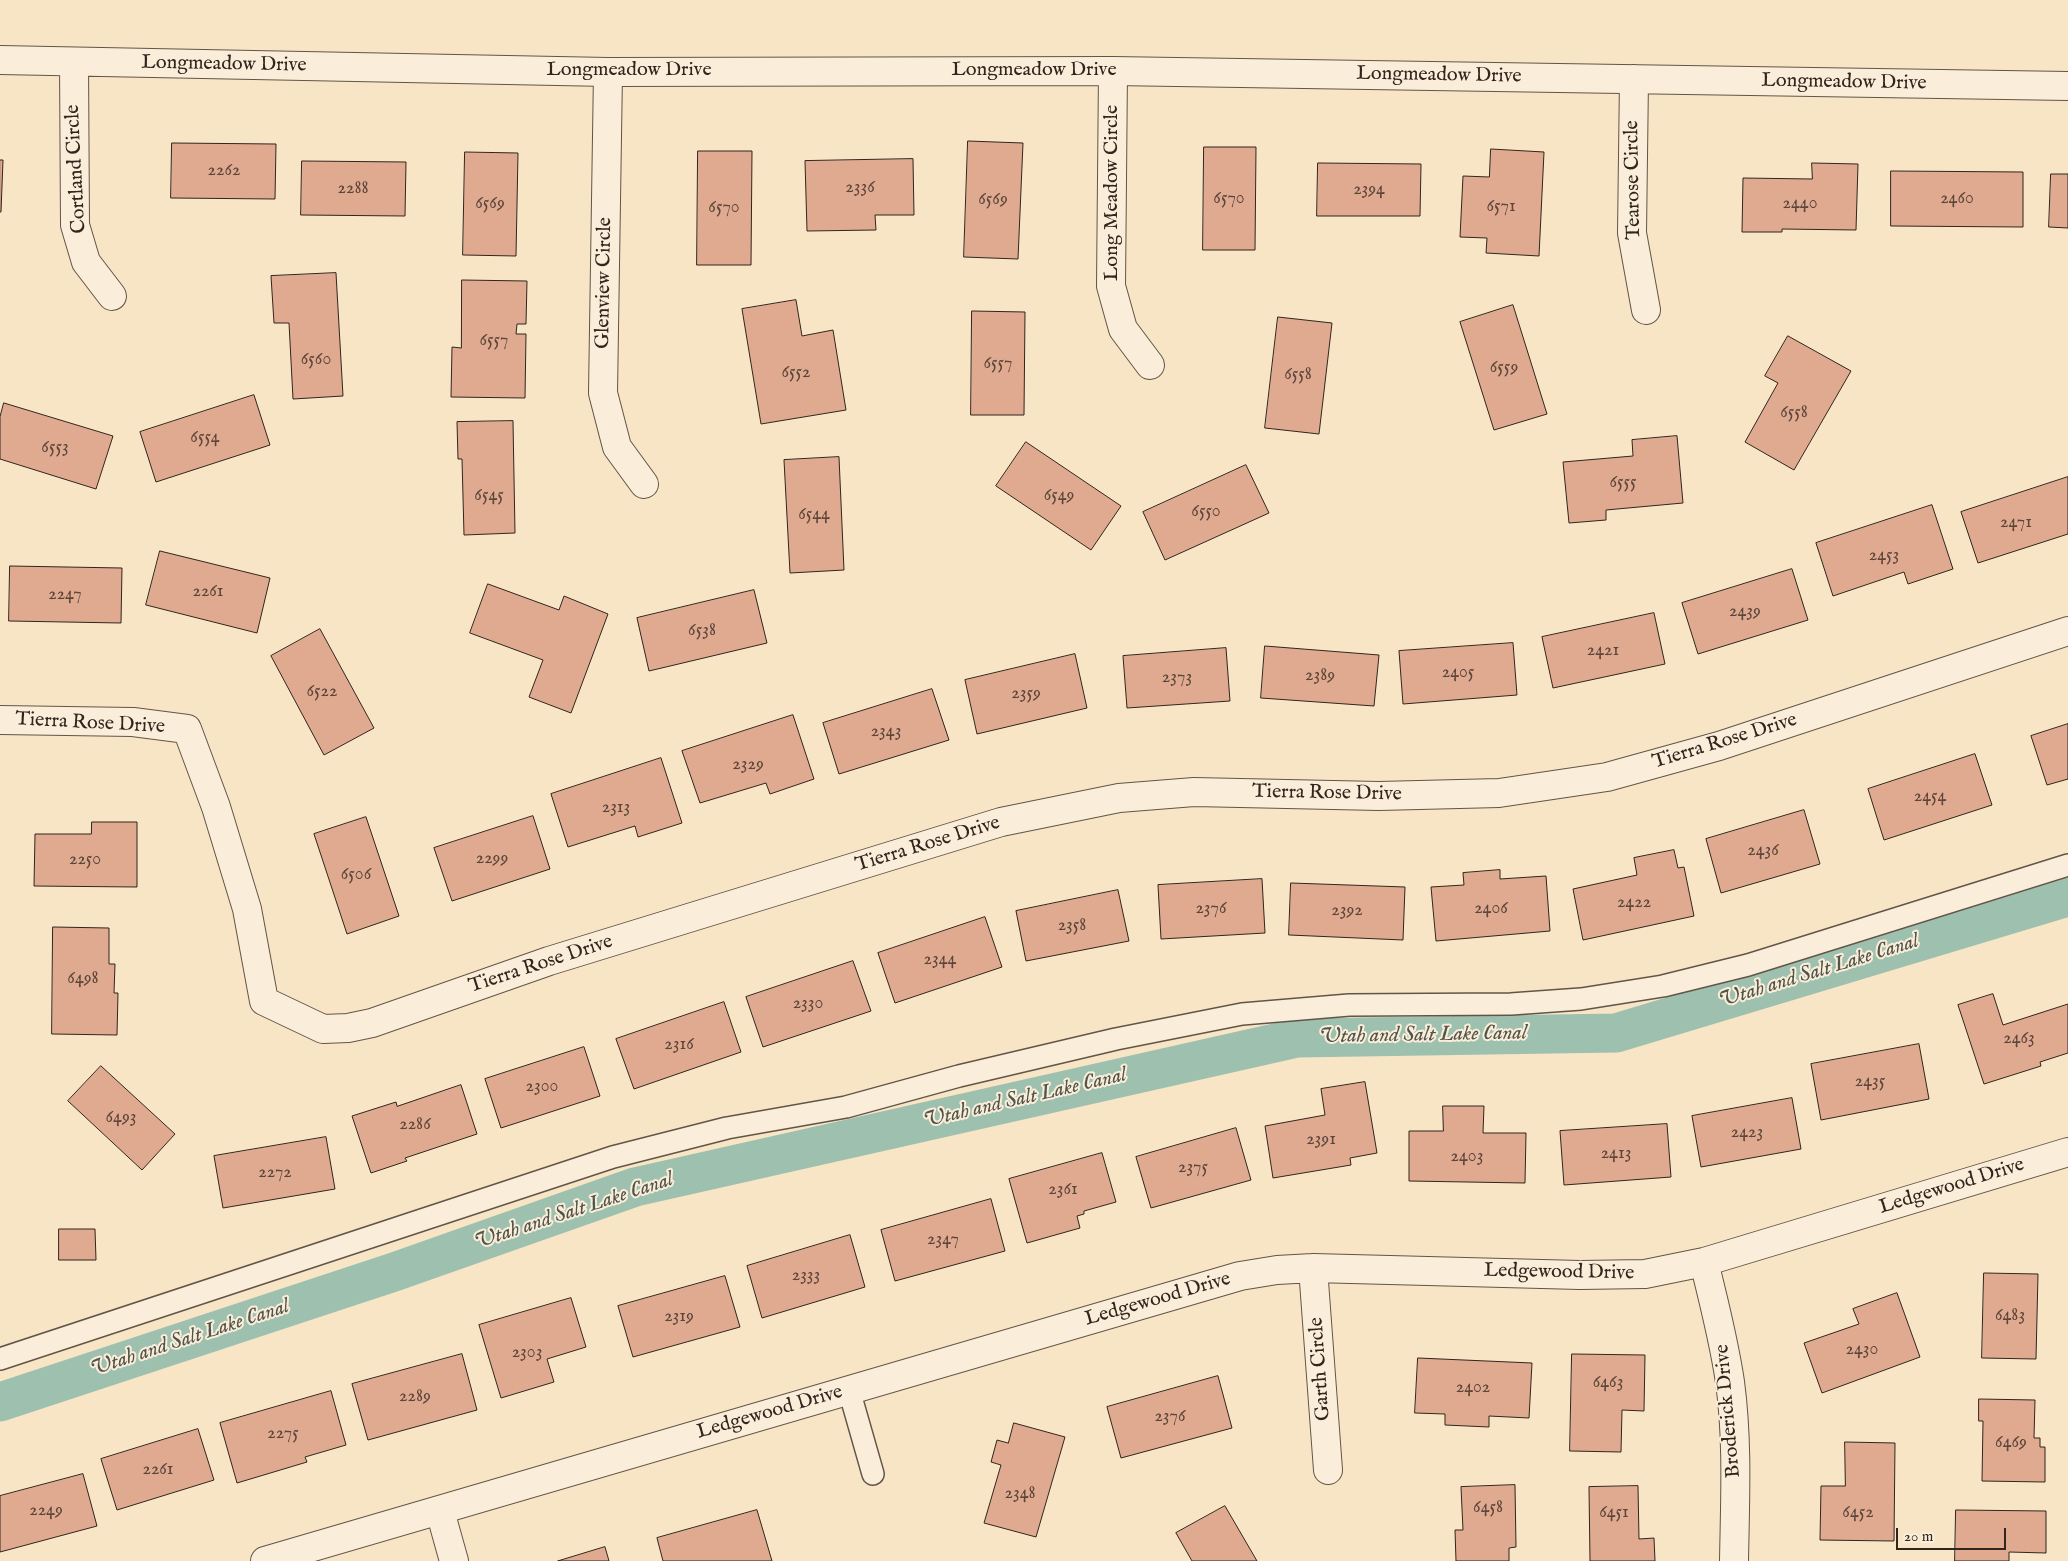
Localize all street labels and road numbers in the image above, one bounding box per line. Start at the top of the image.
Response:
street label: Longmeadow Drive [141,52,307,78]
street label: Longmeadow Drive [546,59,712,83]
street label: Longmeadow Drive [951,59,1117,83]
street label: Longmeadow Drive [1356,63,1522,89]
street label: Longmeadow Drive [1761,70,1927,96]
street label: Cortland Circle [62,104,92,234]
street label: Long Meadow Circle [1101,105,1125,281]
street label: Tearose Circle [1621,120,1647,240]
street label: Glenview Circle [592,217,618,349]
street label: Tierra Rose Drive [15,708,165,740]
street label: Tierra Rose Drive [1650,709,1800,775]
street label: Tierra Rose Drive [1252,781,1402,807]
street label: Tierra Rose Drive [853,812,1003,878]
street label: Tierra Rose Drive [466,930,616,1000]
street label: Ledgewood Drive [1877,1154,2027,1220]
street label: Ledgewood Drive [1484,1260,1634,1286]
street label: Ledgewood Drive [1082,1268,1234,1332]
street label: Garth Circle [1305,1316,1337,1422]
street label: Broderick Drive [1711,1343,1747,1479]
street label: Ledgewood Drive [694,1381,846,1445]

